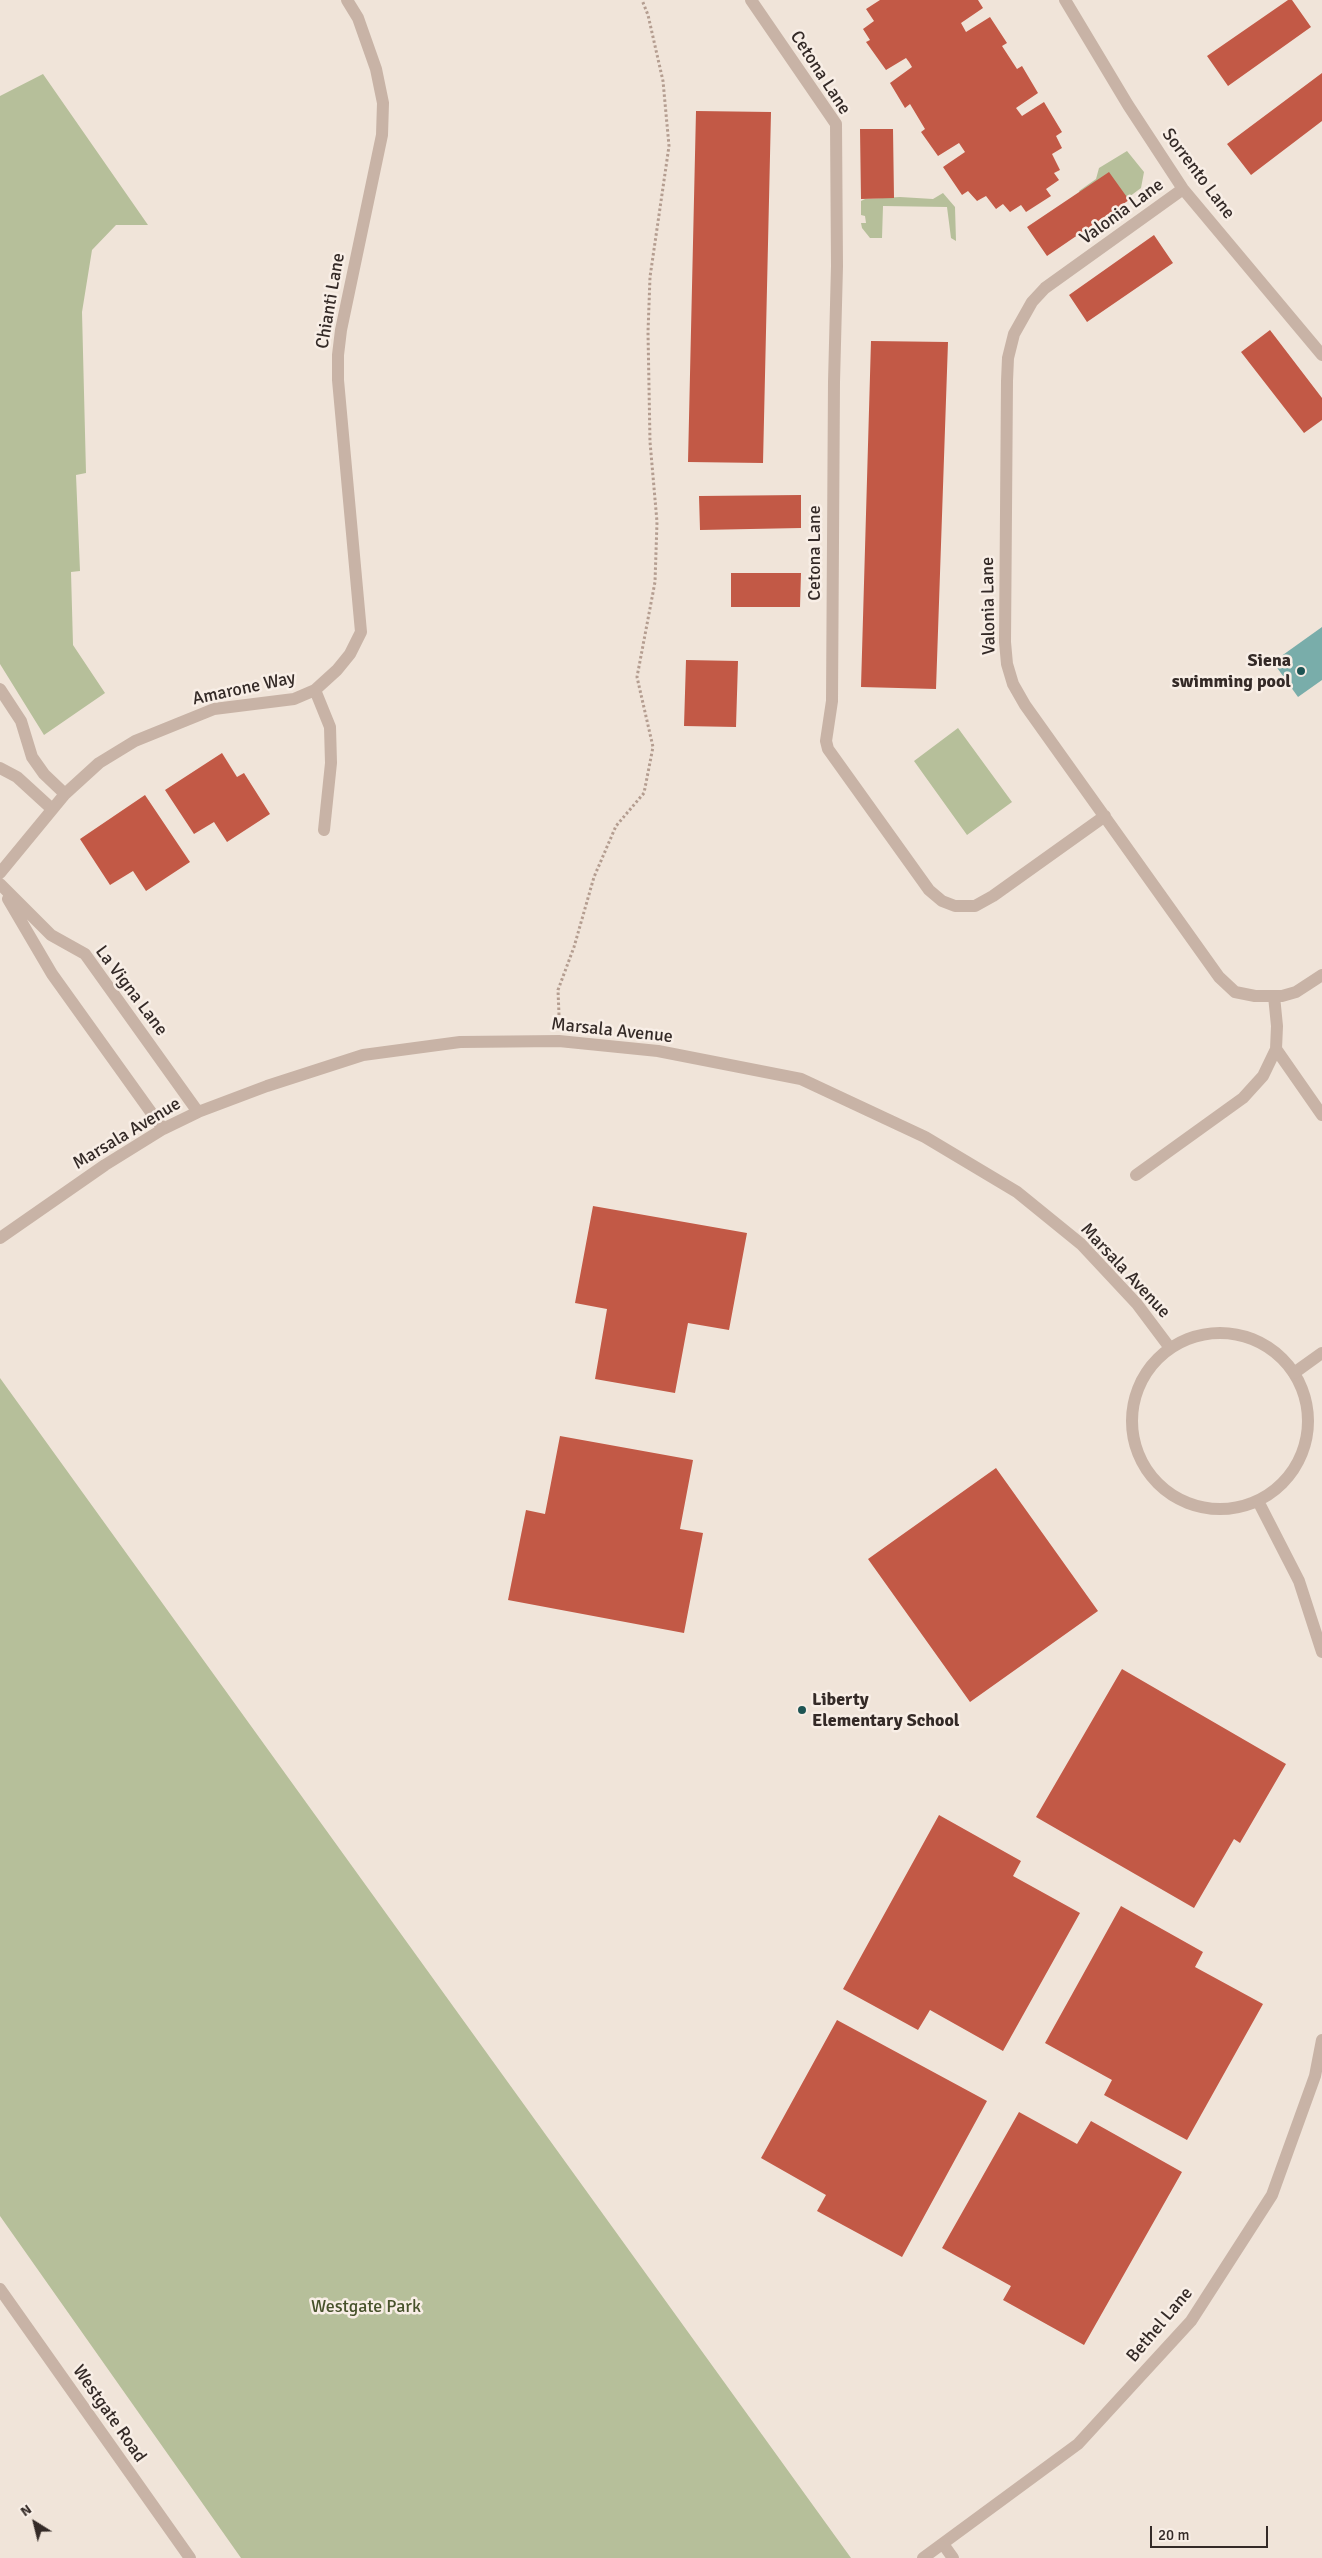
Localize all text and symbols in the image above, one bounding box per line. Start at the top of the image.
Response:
street label: Cetona Lane [785,27,855,119]
street label: Sorrento Lane [1157,124,1239,224]
street label: Valonia Lane [1076,174,1168,250]
street label: Chianti Lane [312,251,350,351]
street label: Cetona Lane [804,505,826,601]
street label: Valonia Lane [977,557,1001,655]
place label: Siena swimming pool [1172,650,1291,692]
marker: Siena swimming pool [1295,665,1307,677]
street label: Amarone Way [190,668,298,710]
street label: La Vigna Lane [90,942,172,1040]
street label: Marsala Avenue [550,1014,674,1048]
street label: Marsala Avenue [69,1093,185,1175]
street label: Marsala Avenue [1076,1219,1174,1323]
place label: Liberty Elementary School [812,1689,959,1732]
marker: Liberty Elementary School [796,1704,808,1716]
street label: Bethel Lane [1122,2283,1198,2367]
park label: Westgate Park [311,2296,421,2318]
street label: Westgate Road [68,2361,150,2467]
north arrow [10,2498,60,2548]
text: N [17,2501,35,2520]
scale bar [1152,2516,1270,2548]
text: 20 m [1158,2526,1189,2544]

